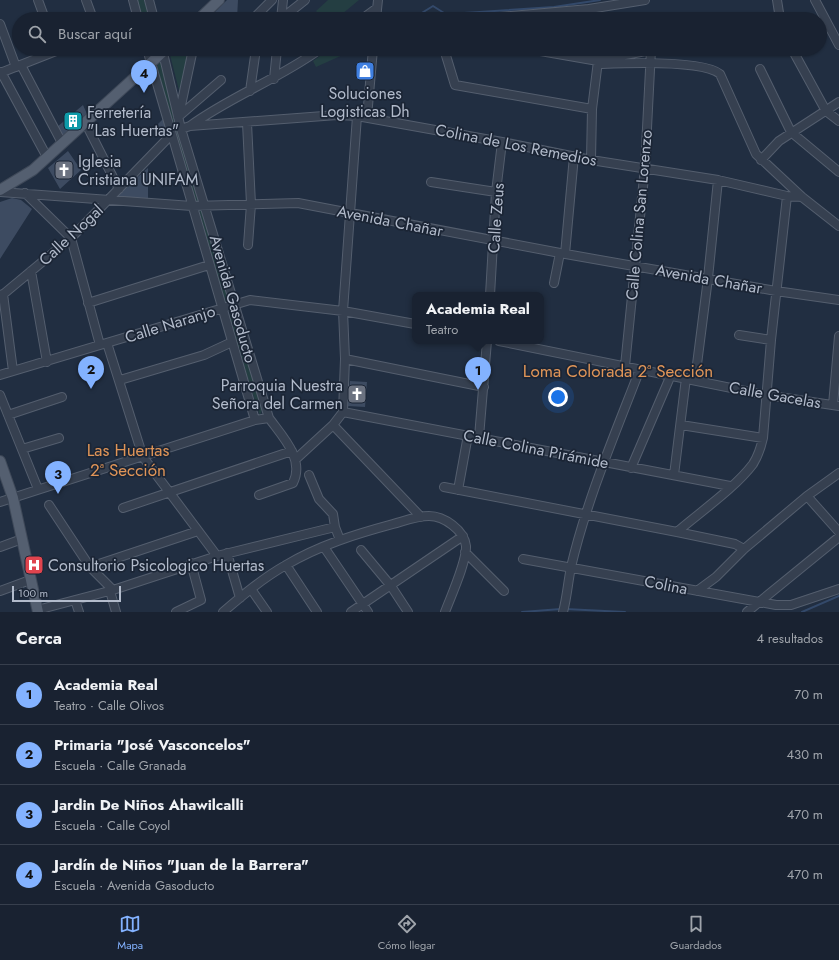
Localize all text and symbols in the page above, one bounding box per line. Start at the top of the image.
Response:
search box [12,12,827,56]
icon: search [26,23,48,45]
text: Buscar aquí [58,23,132,45]
pin: 4 [131,60,157,93]
shop icon: Soluciones Logisticas Dh [354,60,376,82]
place label: Soluciones Logisticas Dh [320,82,410,123]
place label: Ferretería "Las Huertas" [87,101,179,142]
building icon: Ferretería "Las Huertas" [62,110,84,132]
street label: Colina de Los Remedios [433,118,599,172]
street label: Calle Colina San Lorenzo [620,129,658,301]
place label: Iglesia Cristiana UNIFAM [78,150,198,191]
church icon: Iglesia Cristiana UNIFAM [53,159,75,181]
street label: Calle Zeus [482,182,510,254]
street label: Calle Nogal [34,199,108,271]
street label: Avenida Chañar [335,199,446,243]
street label: Avenida Gasoducto [204,232,262,366]
street label: Avenida Chañar [654,258,764,300]
popup [412,292,544,344]
text: Academia Real [426,298,530,320]
street label: Calle Naranjo [122,299,218,349]
text: Teatro [426,320,458,339]
pin: 2 [78,356,104,389]
pin: 1 [465,357,491,390]
district label: Loma Colorada 2ª Sección [523,359,713,383]
place label: Parroquia Nuestra Señora del Carmen [212,374,343,415]
street label: Calle Gacelas [727,376,823,414]
church icon: Parroquia Nuestra Señora del Carmen [346,383,368,405]
your location [548,387,568,407]
street label: Calle Colina Pirámide [461,424,611,474]
district label: Las Huertas 2ª Sección [87,438,169,482]
pin: 3 [45,461,71,494]
hospital icon: Consultorio Psicologico Huertas [23,554,45,576]
place label: Consultorio Psicologico Huertas [48,554,264,577]
street label: Colina [642,570,690,600]
scale bar [12,584,121,603]
text: 100 m [18,585,48,601]
text: Cerca [16,626,62,650]
text: 4 resultados [756,629,823,648]
text: Academia Real [54,674,158,696]
text: 1 [26,685,32,704]
text: 70 m [794,685,823,704]
text: Teatro · Calle Olivos [54,696,164,715]
text: Primaria "José Vasconcelos" [54,734,251,756]
text: 2 [25,745,33,764]
text: 430 m [786,745,823,764]
text: Escuela · Calle Granada [54,756,186,775]
text: Jardin De Niños Ahawilcalli [54,794,244,816]
text: 3 [25,805,33,824]
text: 470 m [787,805,823,824]
text: Escuela · Calle Coyol [54,816,170,835]
text: Jardín de Niños "Juan de la Barrera" [54,854,309,876]
text: 4 [24,865,34,884]
text: 470 m [787,865,823,884]
text: Escuela · Avenida Gasoducto [54,876,214,895]
tab: Mapa [117,913,143,953]
tab: Cómo llegar [378,913,435,953]
tab: Guardados [670,913,722,953]

